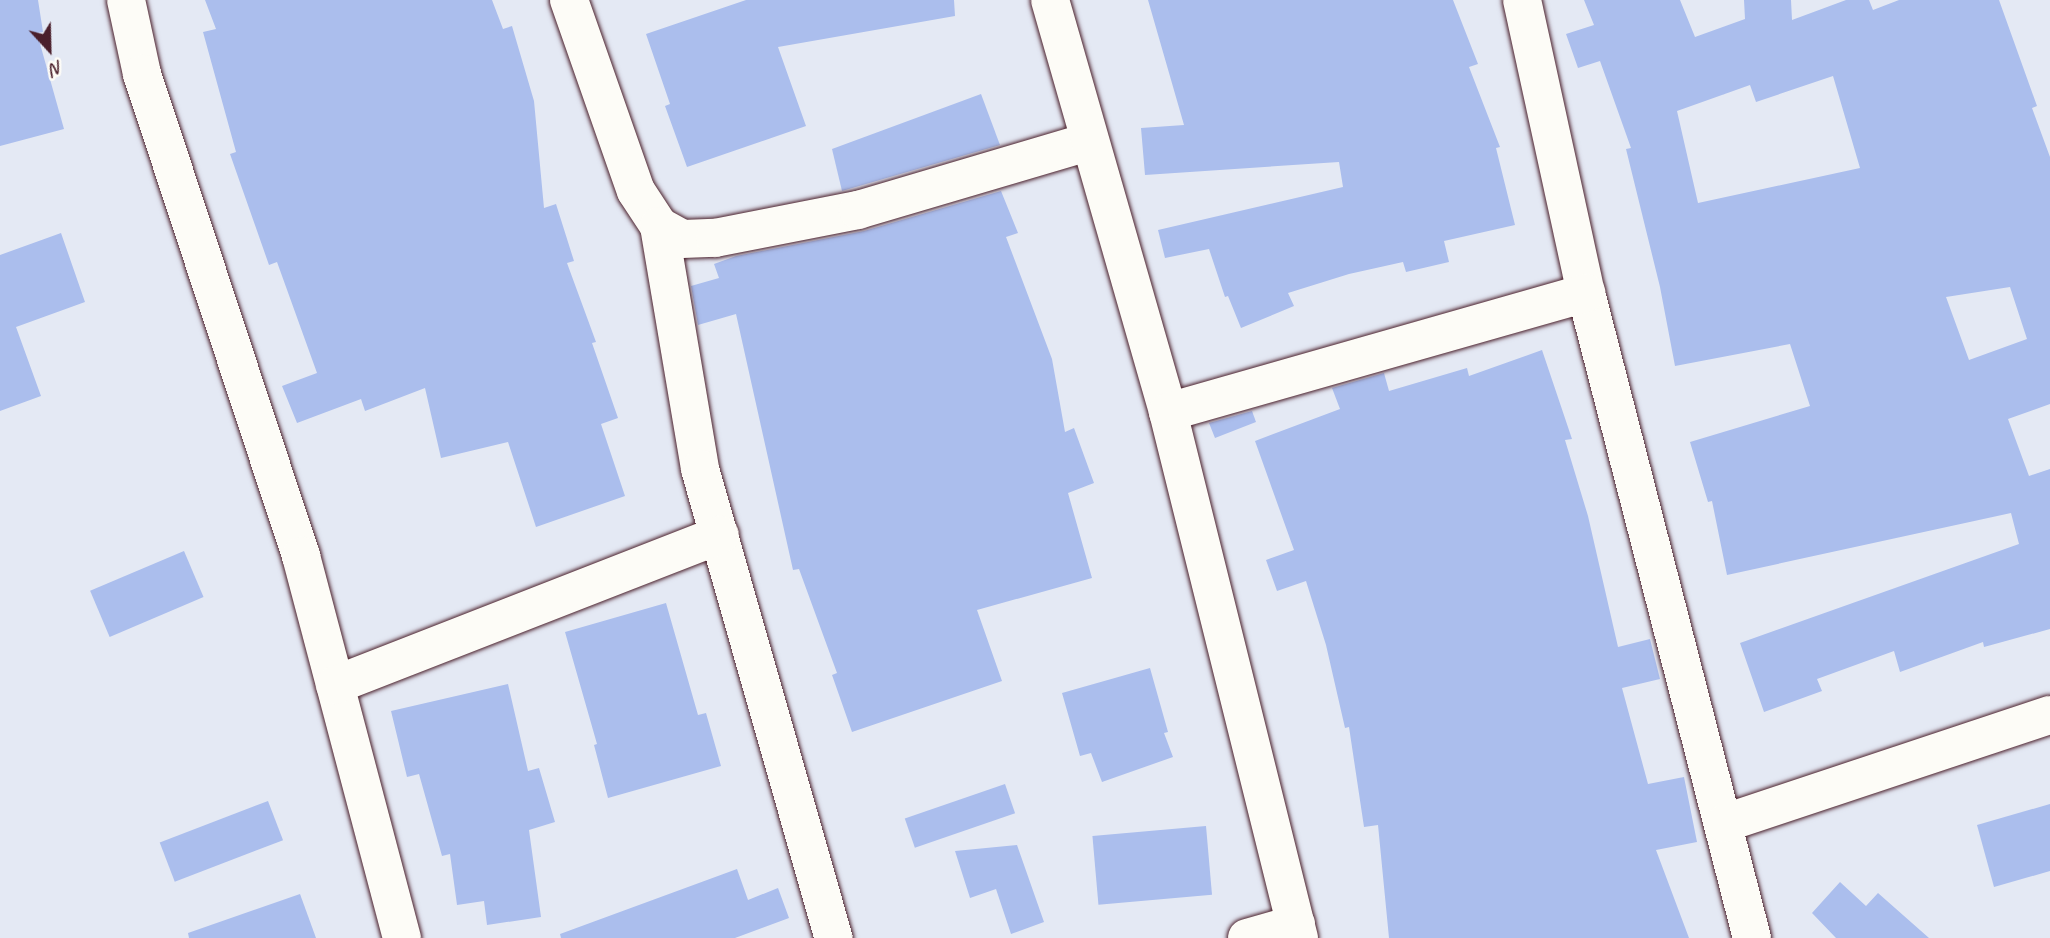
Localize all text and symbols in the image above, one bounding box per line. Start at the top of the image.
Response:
north arrow [14,14,84,84]
text: N [47,55,67,82]

